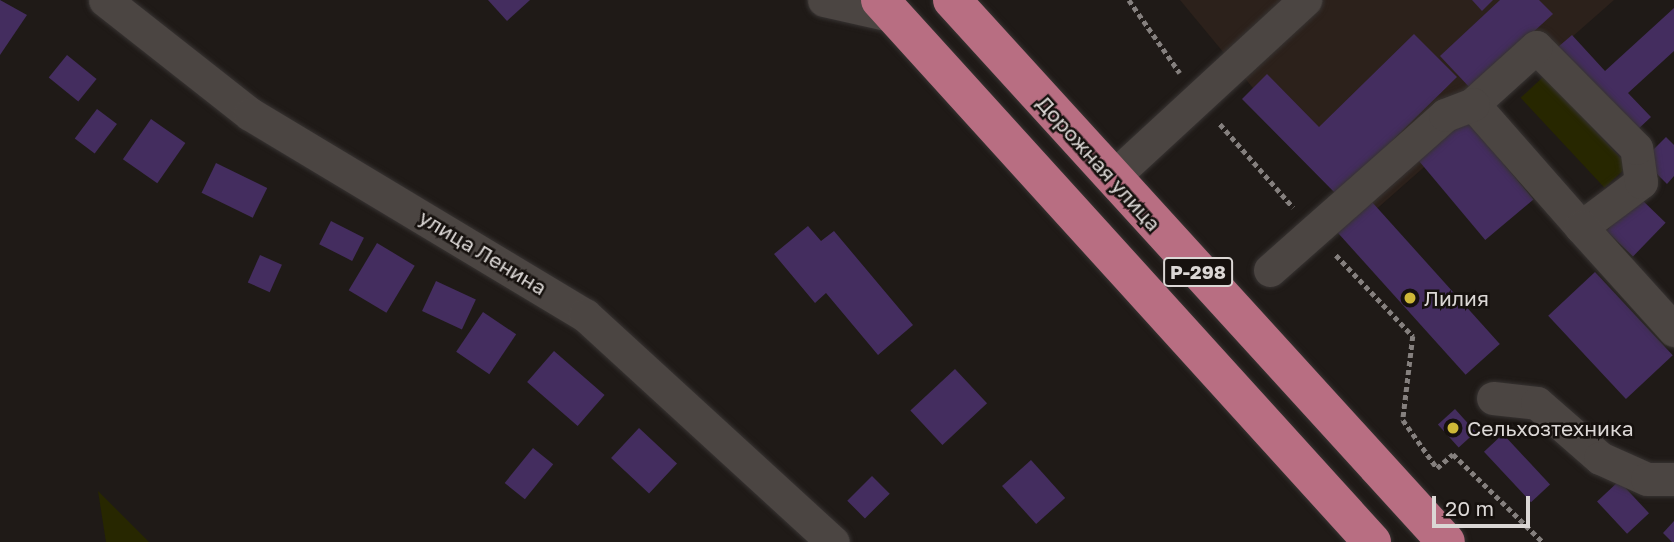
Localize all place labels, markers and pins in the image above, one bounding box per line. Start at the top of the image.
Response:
place label: Лилия [1424,285,1489,311]
marker: Лилия [1402,290,1418,306]
place label: Сельхозтехника [1467,415,1634,441]
marker: Сельхозтехника [1445,420,1461,436]

